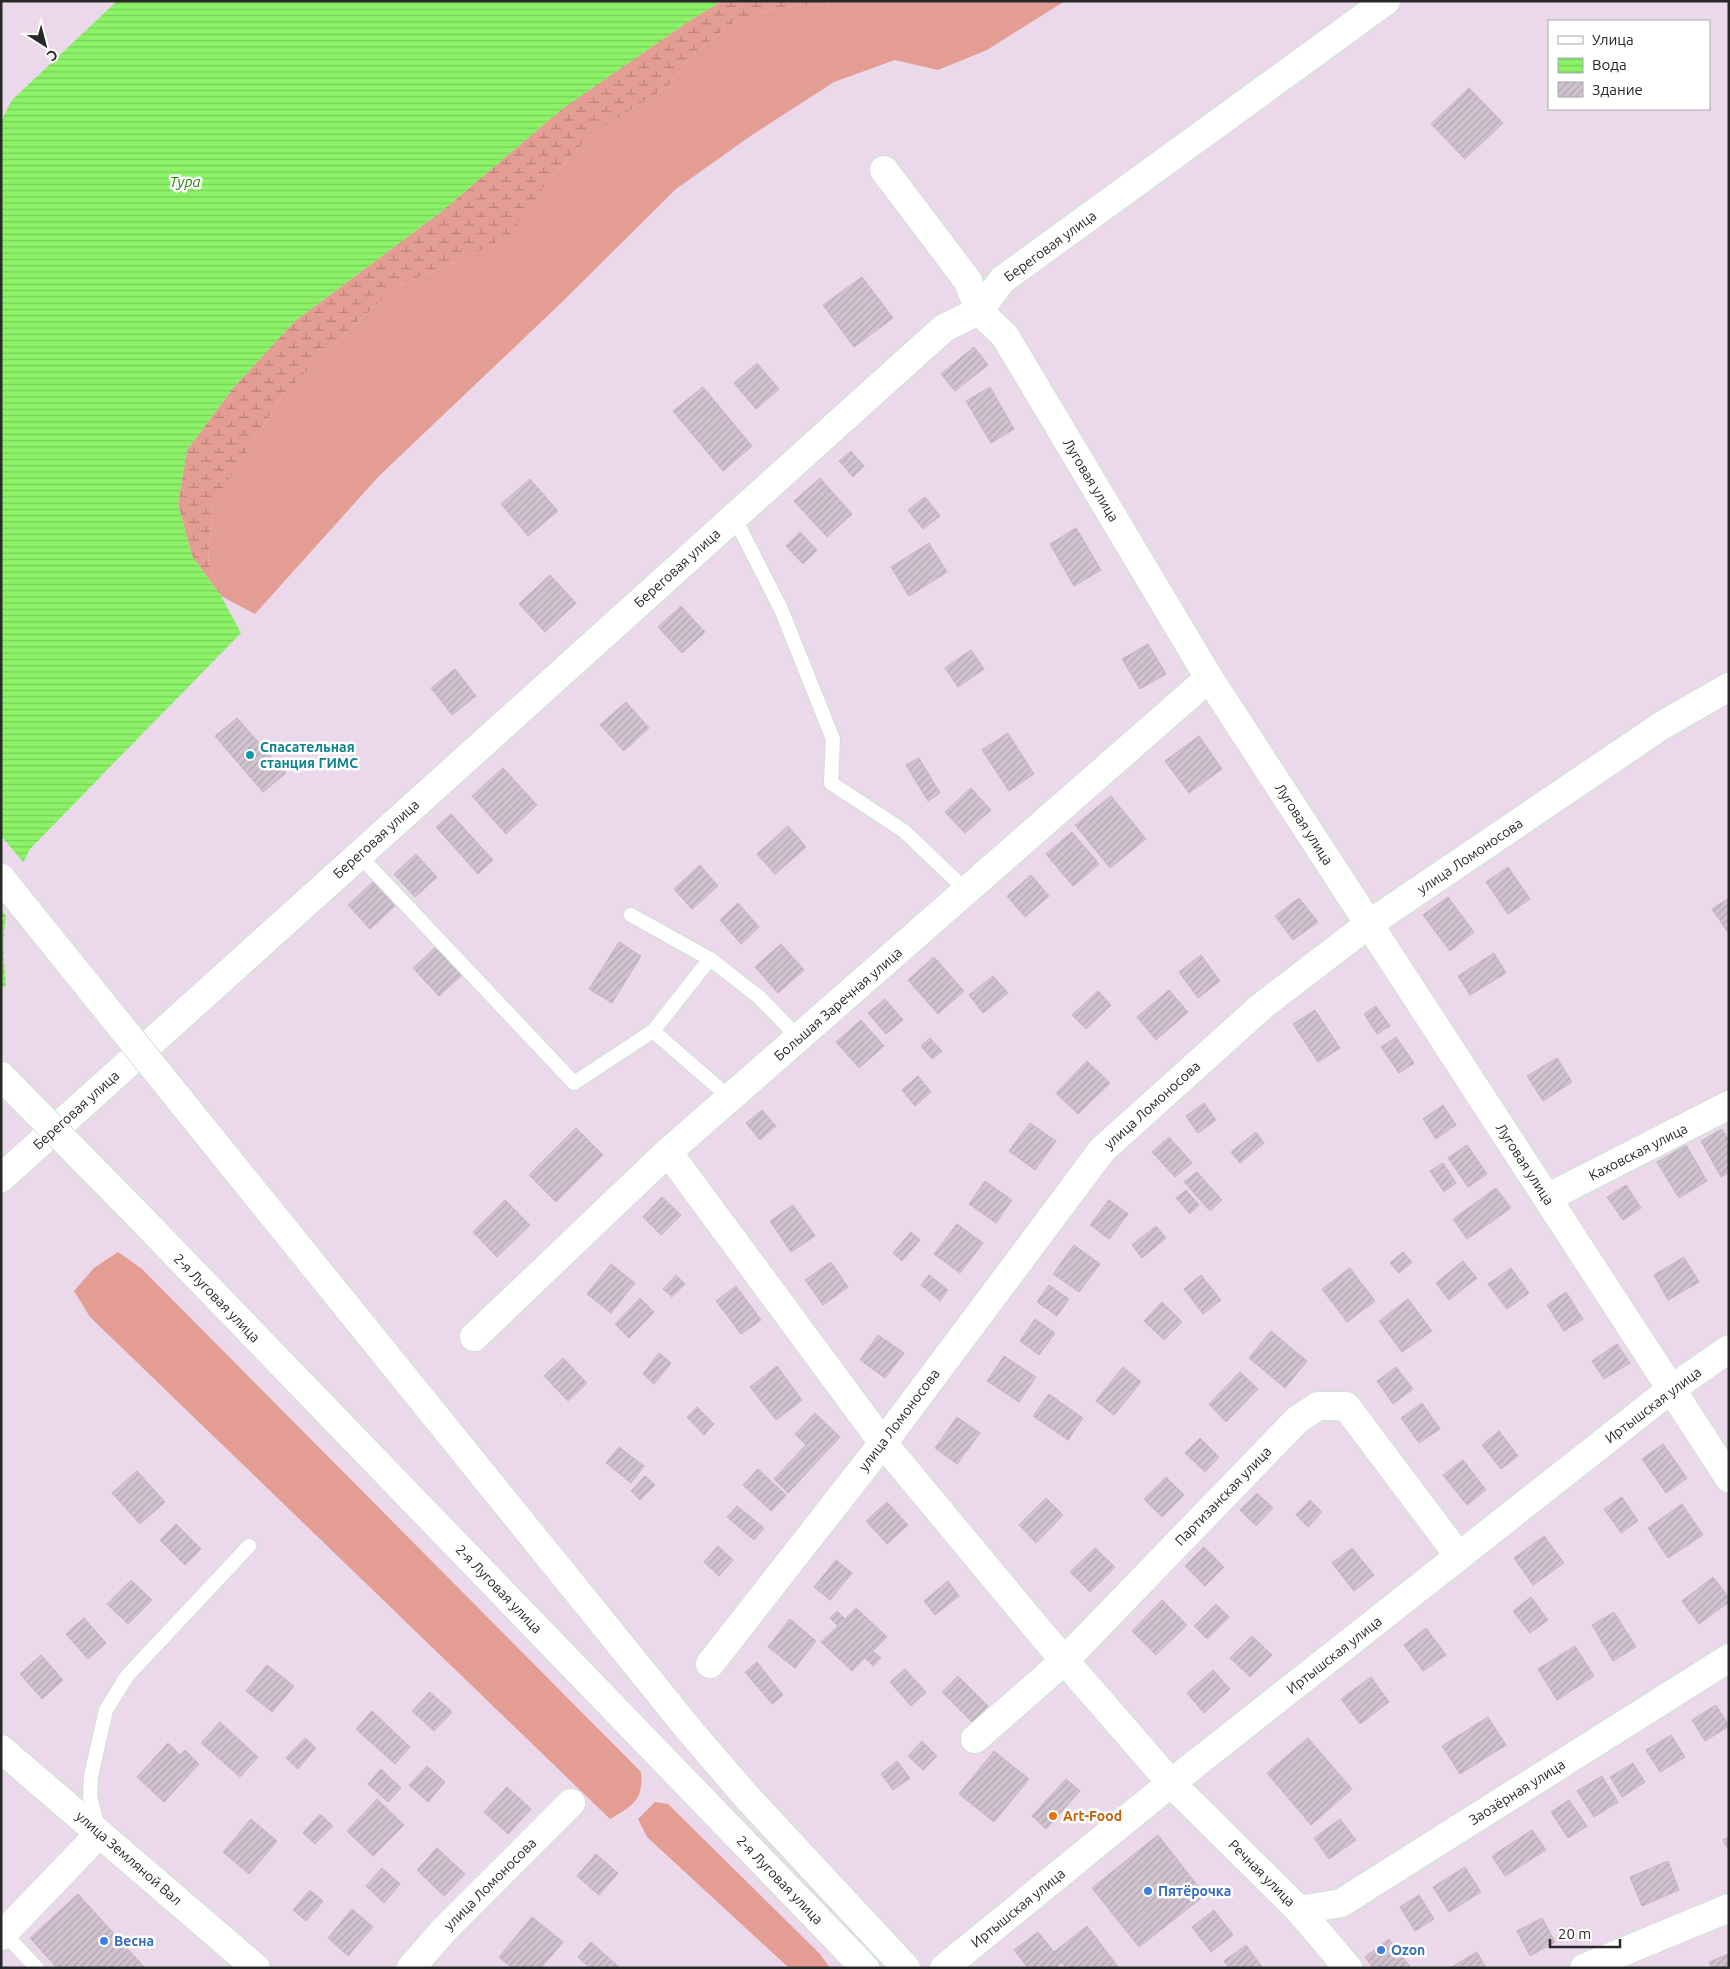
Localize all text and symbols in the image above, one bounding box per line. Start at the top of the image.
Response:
north arrow [20,20,70,70]
legend [1548,20,1710,110]
text: Улица [1592,31,1634,48]
text: С [44,46,61,65]
text: Вода [1592,56,1627,73]
text: Здание [1592,81,1643,98]
water label: Тура [169,173,201,190]
street label: Береговая улица [1001,207,1099,285]
street label: Луговая улица [1060,435,1122,525]
street label: Береговая улица [631,525,723,611]
place label: Спасательная станция ГИМС [260,739,358,771]
marker: Спасательная станция ГИМС [244,749,256,761]
street label: Луговая улица [1272,780,1336,868]
street label: Береговая улица [330,796,422,882]
street label: улица Ломоносова [1414,815,1526,897]
street label: Большая Заречная улица [771,944,905,1064]
street label: улица Ломоносова [1101,1058,1203,1152]
street label: Береговая улица [30,1067,122,1153]
street label: Луговая улица [1493,1120,1557,1208]
street label: Каховская улица [1586,1120,1690,1184]
street label: 2-я Луговая улица [171,1250,263,1346]
street label: Иртышская улица [1602,1364,1704,1446]
street label: улица Ломоносова [855,1366,943,1474]
street label: Партизанская улица [1172,1443,1274,1549]
street label: 2-я Луговая улица [453,1541,545,1637]
street label: Иртышская улица [1283,1613,1385,1697]
street label: Заозёрная улица [1466,1756,1568,1828]
street label: улица Земляной Вал [73,1808,185,1908]
place label: Art-Food [1063,1808,1122,1824]
marker: Art-Food [1047,1810,1059,1822]
street label: 2-я Луговая улица [734,1832,826,1928]
street label: улица Ломоносова [441,1835,539,1933]
street label: Речная улица [1225,1836,1299,1910]
street label: Иртышская улица [968,1865,1068,1951]
place label: Пятёрочка [1158,1883,1231,1899]
marker: Пятёрочка [1142,1885,1154,1897]
scale bar [1550,1916,1620,1948]
text: 20 m [1558,1925,1591,1942]
place label: Весна [114,1933,154,1949]
marker: Весна [98,1935,110,1947]
place label: Ozon [1391,1942,1425,1958]
marker: Ozon [1375,1944,1387,1956]

